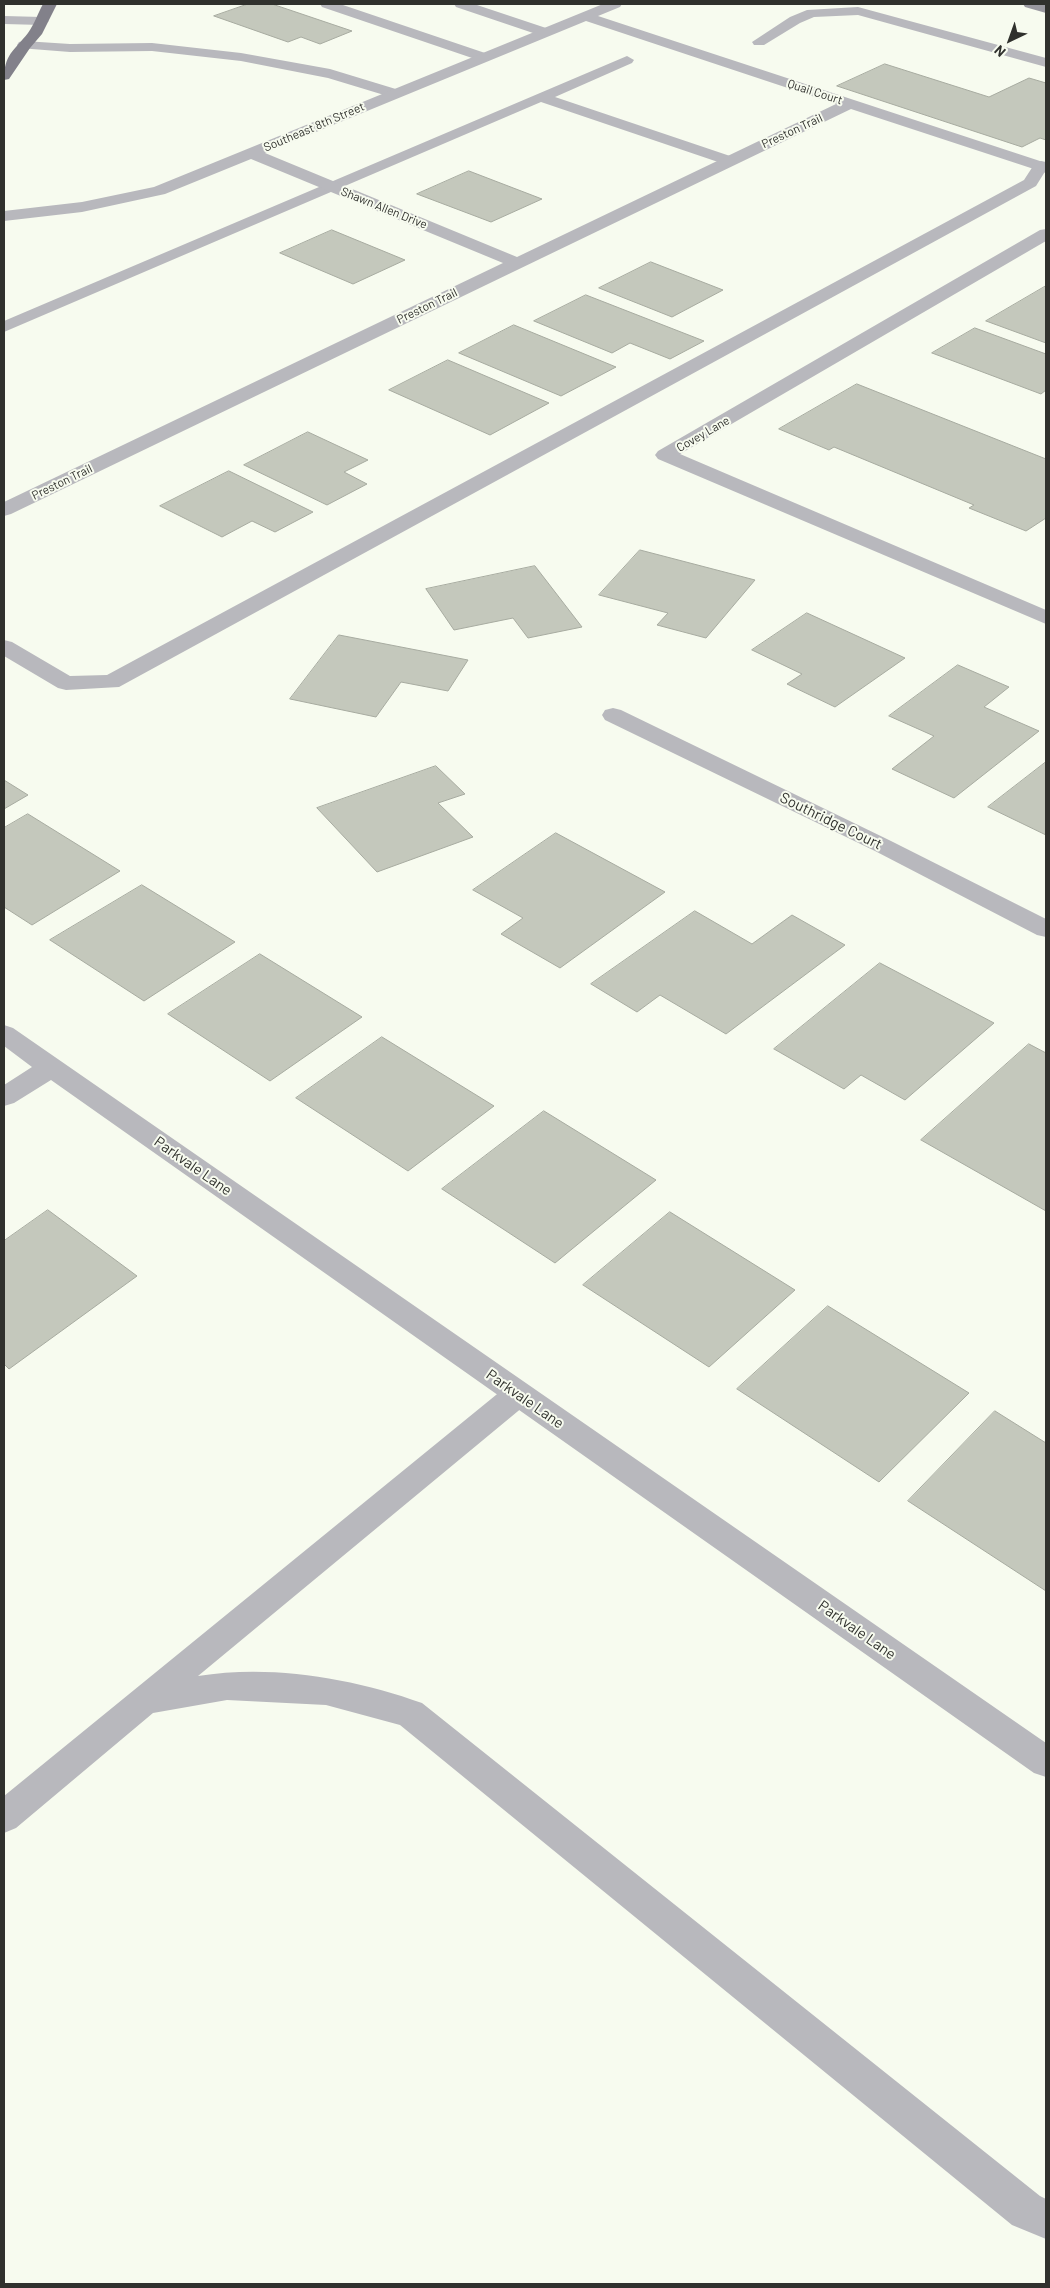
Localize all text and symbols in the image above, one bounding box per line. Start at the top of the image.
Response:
north arrow [985,15,1035,65]
text: N [990,42,1009,61]
street label: Quail Court [786,76,844,108]
street label: Southeast 8th Street [261,99,367,155]
street label: Preston Trail [759,111,825,151]
street label: Shawn Allen Drive [339,184,429,232]
street label: Preston Trail [394,285,460,327]
street label: Covey Lane [674,413,732,455]
street label: Preston Trail [29,461,95,503]
street label: Southridge Court [777,788,885,854]
street label: Parkvale Lane [151,1133,235,1199]
street label: Parkvale Lane [483,1366,567,1432]
street label: Parkvale Lane [815,1597,899,1663]

